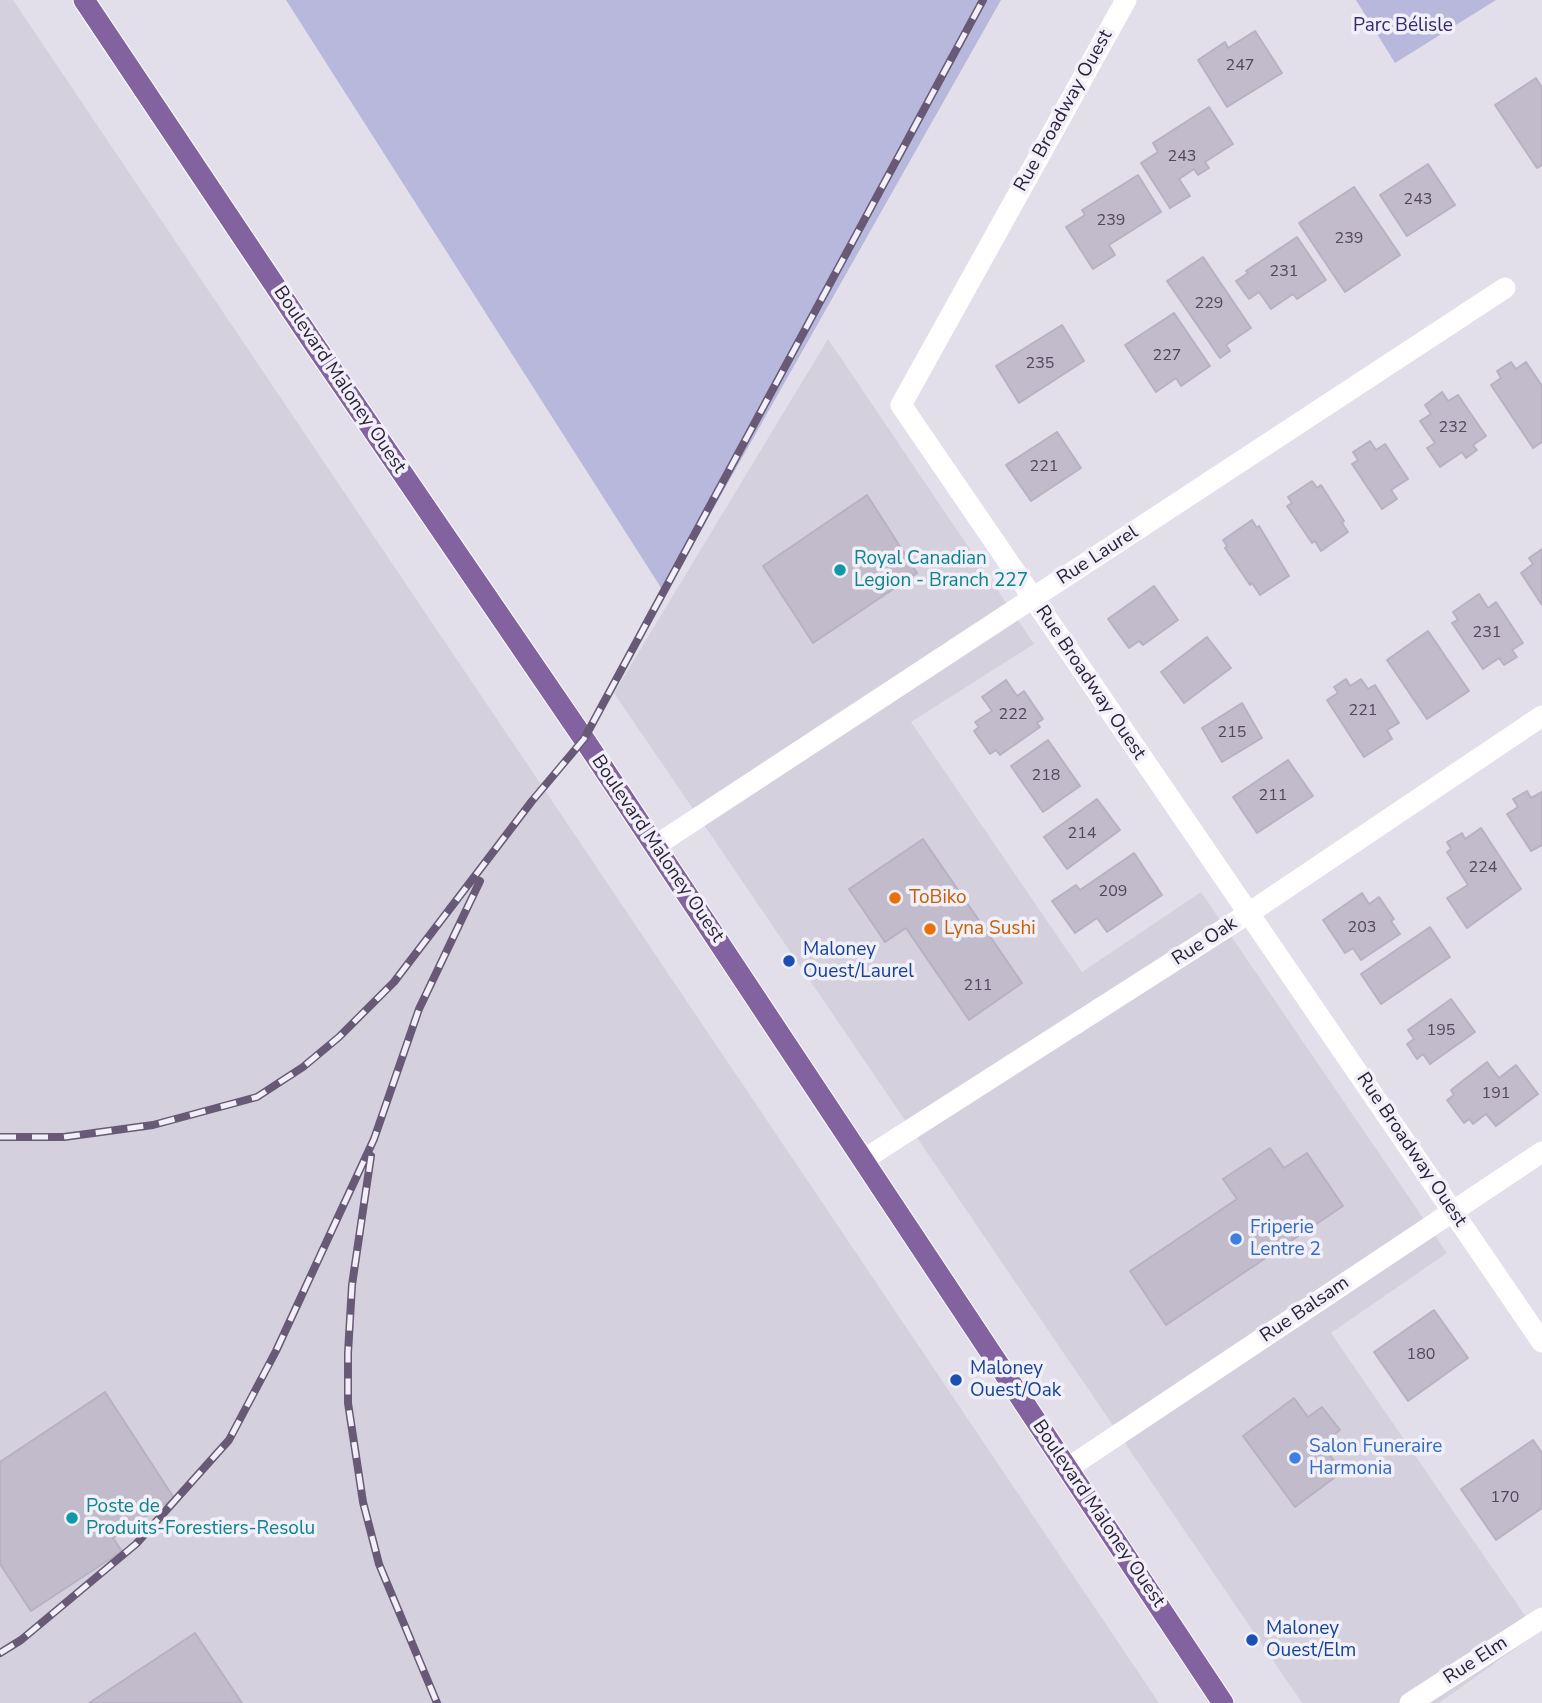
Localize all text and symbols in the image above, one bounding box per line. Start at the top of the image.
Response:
park label: Parc Bélisle [1353,15,1453,37]
street label: Rue Broadway Ouest [1010,26,1118,196]
house number: 247 [1226,56,1254,76]
house number: 243 [1168,147,1196,167]
house number: 243 [1404,190,1432,210]
house number: 239 [1097,211,1125,231]
house number: 239 [1335,229,1363,249]
house number: 231 [1270,262,1298,282]
street label: Boulevard Maloney Ouest [268,282,410,478]
house number: 229 [1195,294,1223,314]
house number: 227 [1153,346,1181,366]
house number: 235 [1026,354,1054,374]
house number: 232 [1439,418,1467,438]
house number: 221 [1030,457,1058,477]
street label: Rue Laurel [1053,521,1143,591]
place label: Royal Canadian Legion - Branch 227 [854,548,1028,592]
marker: Royal Canadian Legion - Branch 227 [832,562,848,578]
street label: Rue Broadway Ouest [1030,602,1150,764]
house number: 231 [1473,623,1501,643]
house number: 221 [1349,701,1377,721]
house number: 222 [999,705,1027,725]
house number: 215 [1218,723,1246,743]
street label: Boulevard Maloney Ouest [586,751,728,947]
house number: 218 [1032,766,1060,786]
house number: 211 [1259,786,1287,806]
house number: 214 [1068,824,1096,844]
house number: 224 [1469,858,1497,878]
house number: 209 [1099,882,1127,902]
place label: ToBiko [909,887,967,909]
marker: ToBiko [887,890,903,906]
street label: Rue Oak [1168,913,1242,971]
place label: Lyna Sushi [944,918,1036,940]
house number: 203 [1348,918,1376,938]
marker: Lyna Sushi [922,921,938,937]
place label: Maloney Ouest/Laurel [803,939,914,983]
marker: Maloney Ouest/Laurel [781,953,797,969]
house number: 211 [964,976,992,996]
house number: 195 [1427,1021,1455,1041]
street label: Rue Broadway Ouest [1351,1069,1471,1231]
house number: 191 [1482,1084,1510,1104]
place label: Friperie Lentre 2 [1250,1217,1321,1261]
marker: Friperie Lentre 2 [1228,1231,1244,1247]
street label: Rue Balsam [1256,1272,1354,1348]
house number: 180 [1407,1345,1435,1365]
place label: Maloney Ouest/Oak [970,1358,1061,1402]
marker: Maloney Ouest/Oak [948,1372,964,1388]
street label: Boulevard Maloney Ouest [1027,1416,1169,1612]
place label: Salon Funeraire Harmonia [1309,1436,1442,1480]
marker: Salon Funeraire Harmonia [1287,1450,1303,1466]
house number: 170 [1491,1488,1519,1508]
place label: Poste de Produits-Forestiers-Resolu [86,1496,315,1540]
marker: Poste de Produits-Forestiers-Resolu [64,1510,80,1526]
place label: Maloney Ouest/Elm [1266,1618,1356,1662]
marker: Maloney Ouest/Elm [1244,1632,1260,1648]
street label: Rue Elm [1440,1632,1512,1690]

